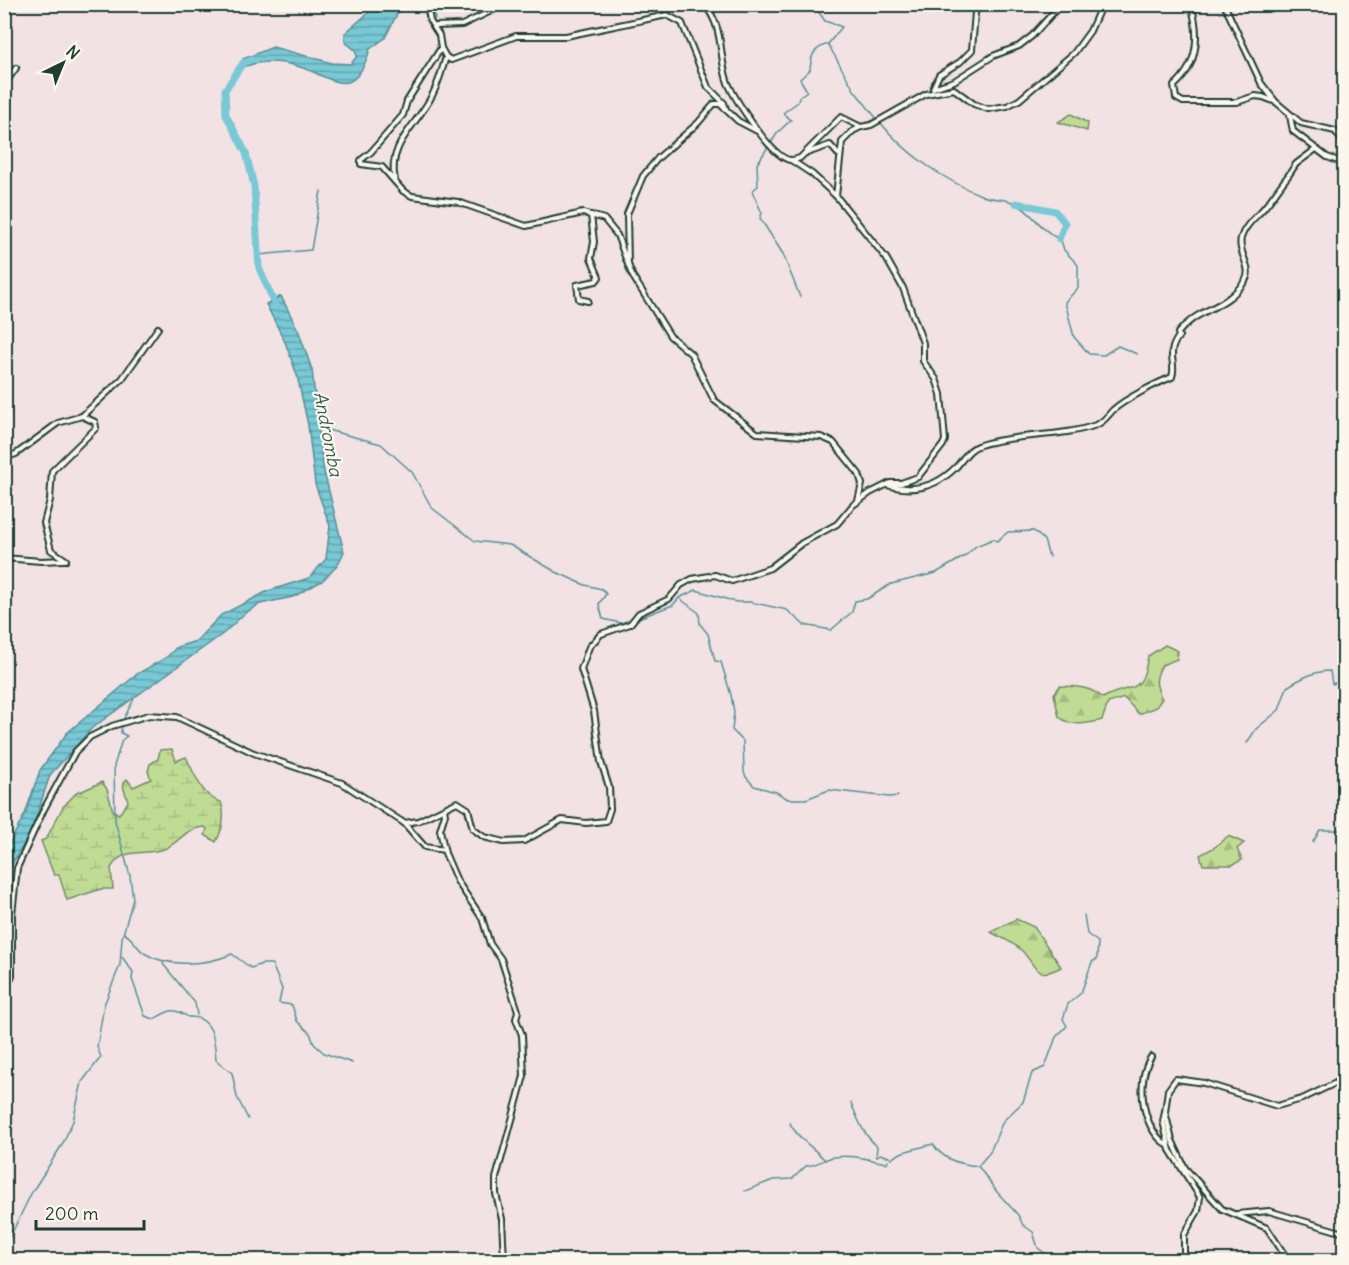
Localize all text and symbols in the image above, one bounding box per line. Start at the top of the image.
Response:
north arrow [33,33,93,93]
text: N [62,41,84,63]
water label: Andromba [309,390,348,480]
scale bar [36,1193,144,1231]
text: 200 m [45,1202,99,1225]

